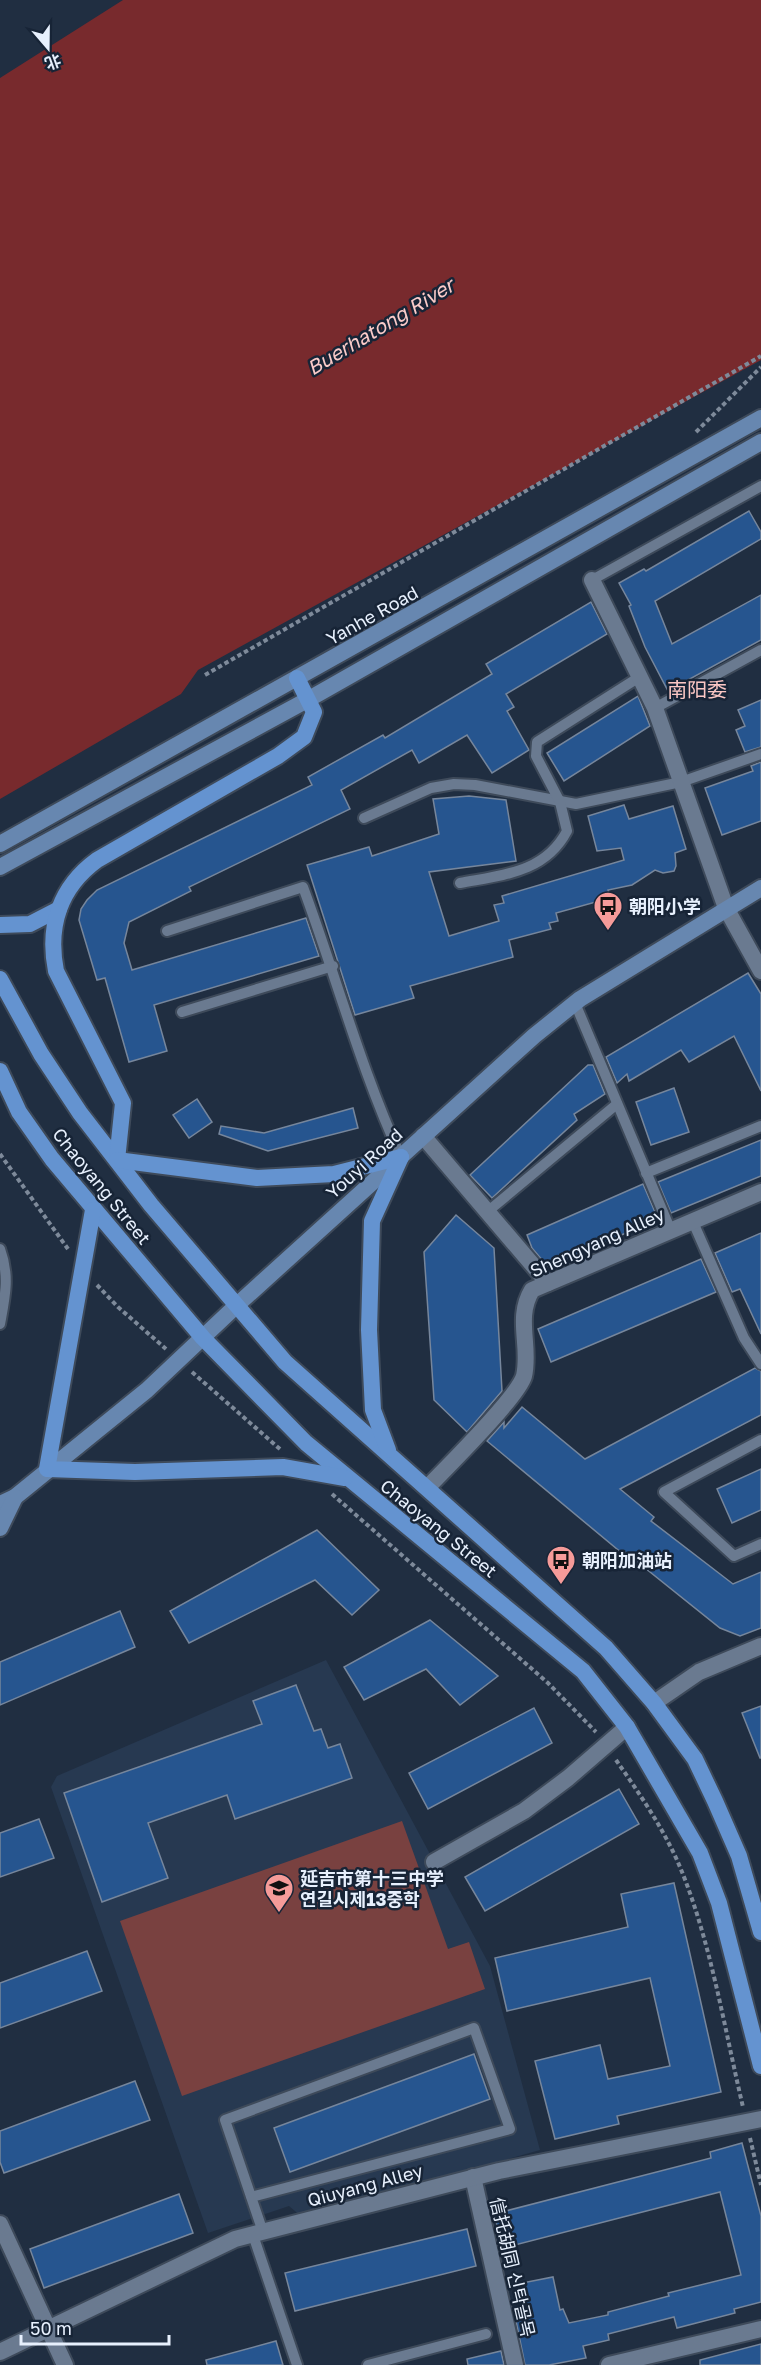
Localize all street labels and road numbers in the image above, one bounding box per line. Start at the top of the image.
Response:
street label: Yanhe Road [322,581,422,649]
street label: Chaoyang Street [48,1123,156,1249]
street label: Youyi Road [321,1123,407,1203]
street label: Shengyang Alley [526,1203,668,1281]
street label: Chaoyang Street [376,1474,502,1582]
street label: Qiuyang Alley [305,2159,425,2211]
street label: 信托胡同 신탁골목 [486,2195,540,2339]

